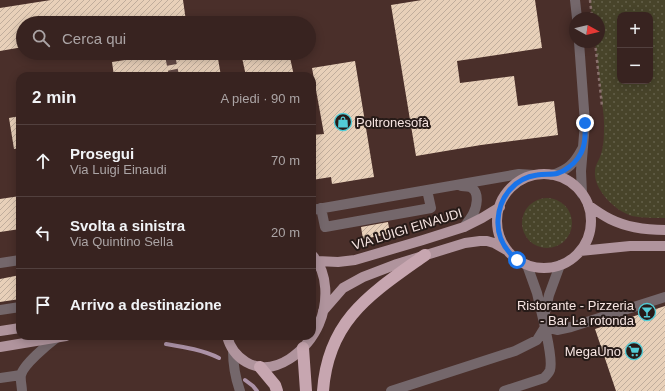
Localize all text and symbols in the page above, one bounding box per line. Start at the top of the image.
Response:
north arrow [569,12,605,48]
map controls [617,12,653,84]
button: + [617,12,653,48]
search box [16,16,316,60]
icon: search [30,27,52,49]
text: Cerca qui [62,30,126,47]
button: − [617,48,653,84]
text: 2 min [32,88,76,107]
text: A piedi · 90 m [221,91,300,106]
shop icon: Poltronesofà [333,112,353,132]
route end [576,114,594,132]
place label: Poltronesofà [356,115,430,130]
text: Prosegui [70,145,134,162]
icon: ahead [32,150,54,172]
text: 70 m [271,153,300,168]
text: Via Luigi Einaudi [70,162,167,177]
street label: VIA LUIGI EINAUDI [350,205,464,253]
text: Svolta a sinistra [70,217,185,234]
icon: left [32,222,54,244]
text: 20 m [271,225,300,240]
text: Via Quintino Sella [70,234,173,249]
route start [508,251,526,269]
icon: arrive [32,294,54,316]
text: Arrivo a destinazione [70,296,222,313]
place label: Ristorante - Pizzeria - Bar La rotonda [517,298,635,328]
bar icon: Ristorante - Pizzeria - Bar La rotonda [637,302,657,322]
supermarket icon: MegaUno [624,341,644,361]
place label: MegaUno [565,344,621,359]

